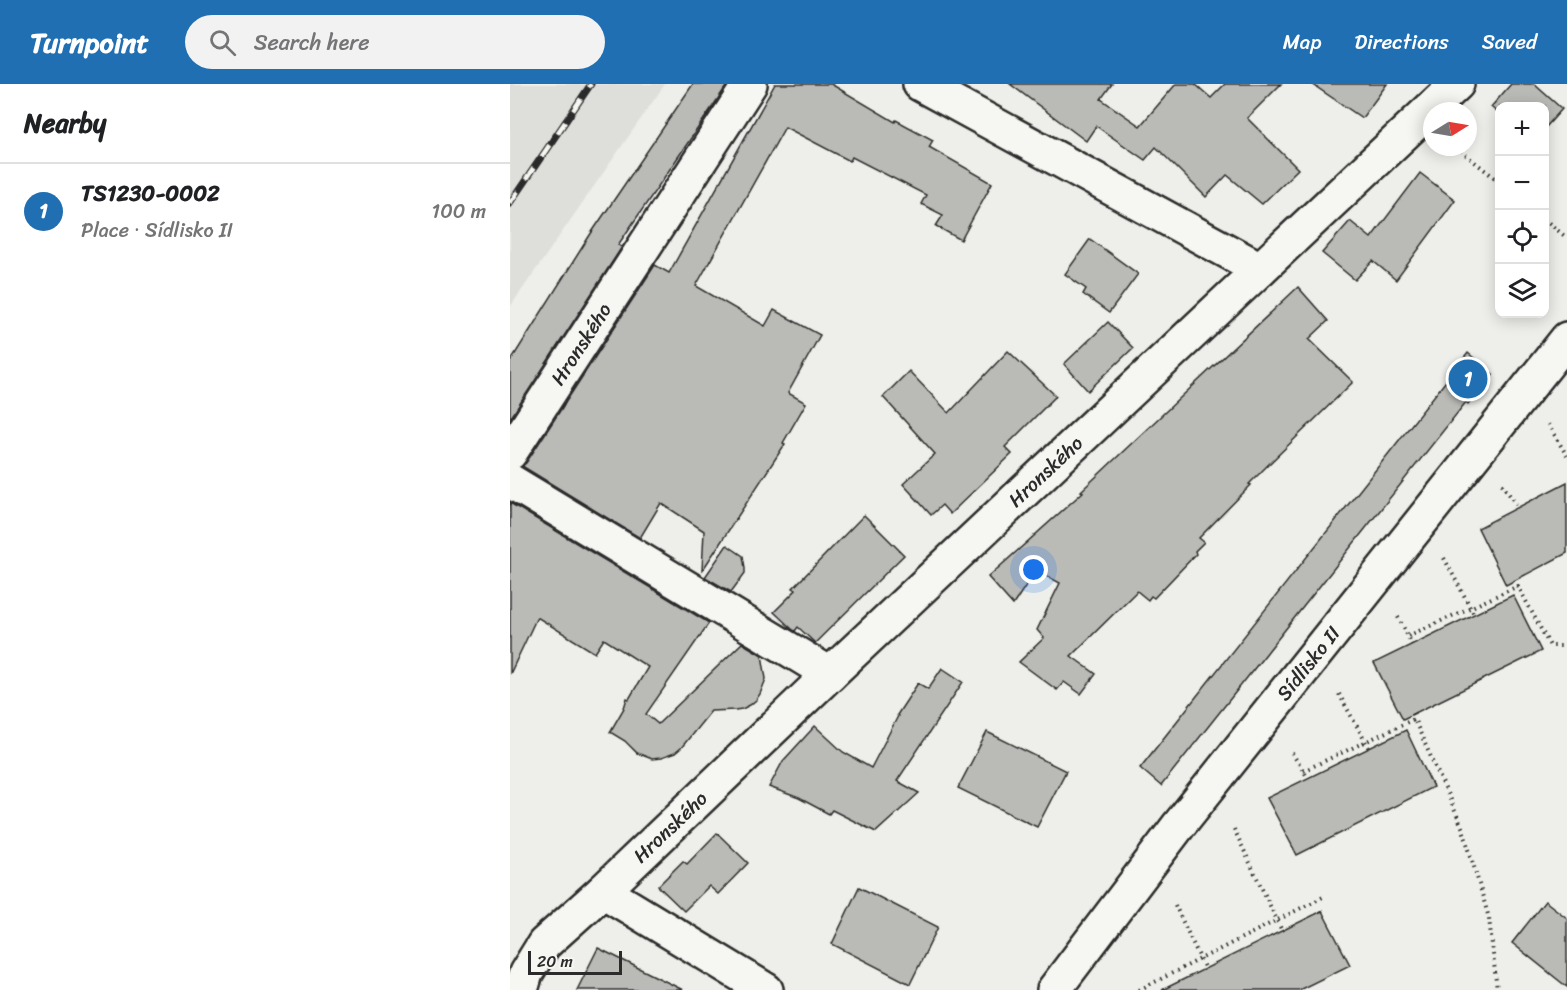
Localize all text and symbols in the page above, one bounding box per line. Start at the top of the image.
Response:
search box [185,15,605,69]
text: Turnpoint [30,18,149,67]
text: Search here [254,23,370,62]
text: Map [1283,23,1321,61]
text: Directions [1354,23,1449,61]
text: Saved [1482,23,1537,61]
icon: search [206,26,239,59]
text: Nearby [24,100,106,146]
north arrow [1423,102,1477,156]
map controls [1495,102,1549,318]
button: + [1495,102,1549,156]
button: − [1495,156,1549,210]
text: TS1230-0002 [81,174,220,213]
text: 1 [39,194,48,229]
text: 100 m [432,194,486,229]
button: locate [1495,210,1549,264]
text: Place · Sídlisko II [81,213,233,248]
button: layers [1495,264,1549,318]
street label: Hronského [541,296,621,393]
pin: 1 [1448,356,1488,402]
street label: Hronského [1000,427,1092,516]
your location [1019,555,1048,584]
street label: Sídlisko II [1267,618,1350,709]
street label: Hronského [625,782,716,872]
text: 20 m [537,947,573,976]
scale bar [528,948,622,976]

